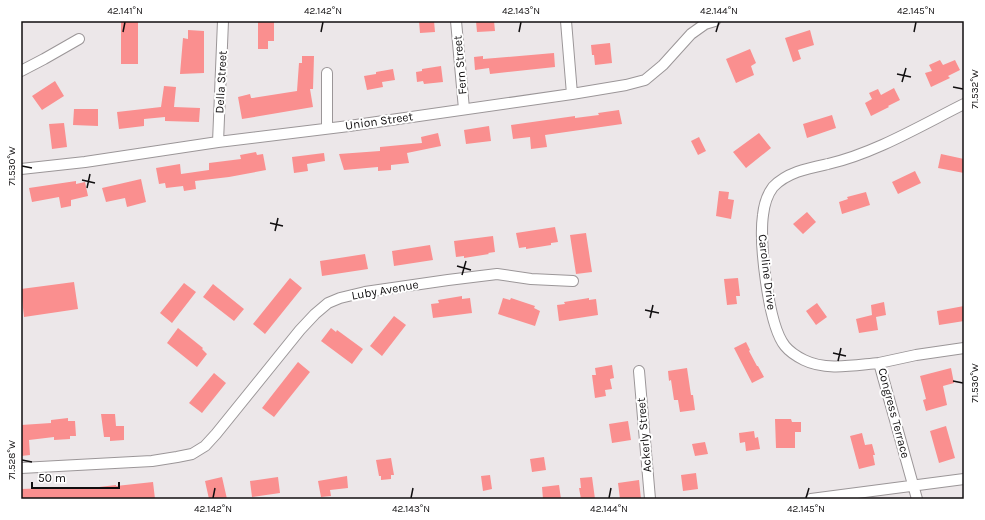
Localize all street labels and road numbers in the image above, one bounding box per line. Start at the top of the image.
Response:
street label: Fern Street [450,34,470,95]
street label: Della Street [212,50,230,114]
street label: Union Street [344,109,414,133]
street label: Caroline Drive [755,233,779,311]
street label: Luby Avenue [350,277,420,303]
street label: Congress Terrace [875,366,913,460]
street label: Ackerly Street [634,397,654,473]

